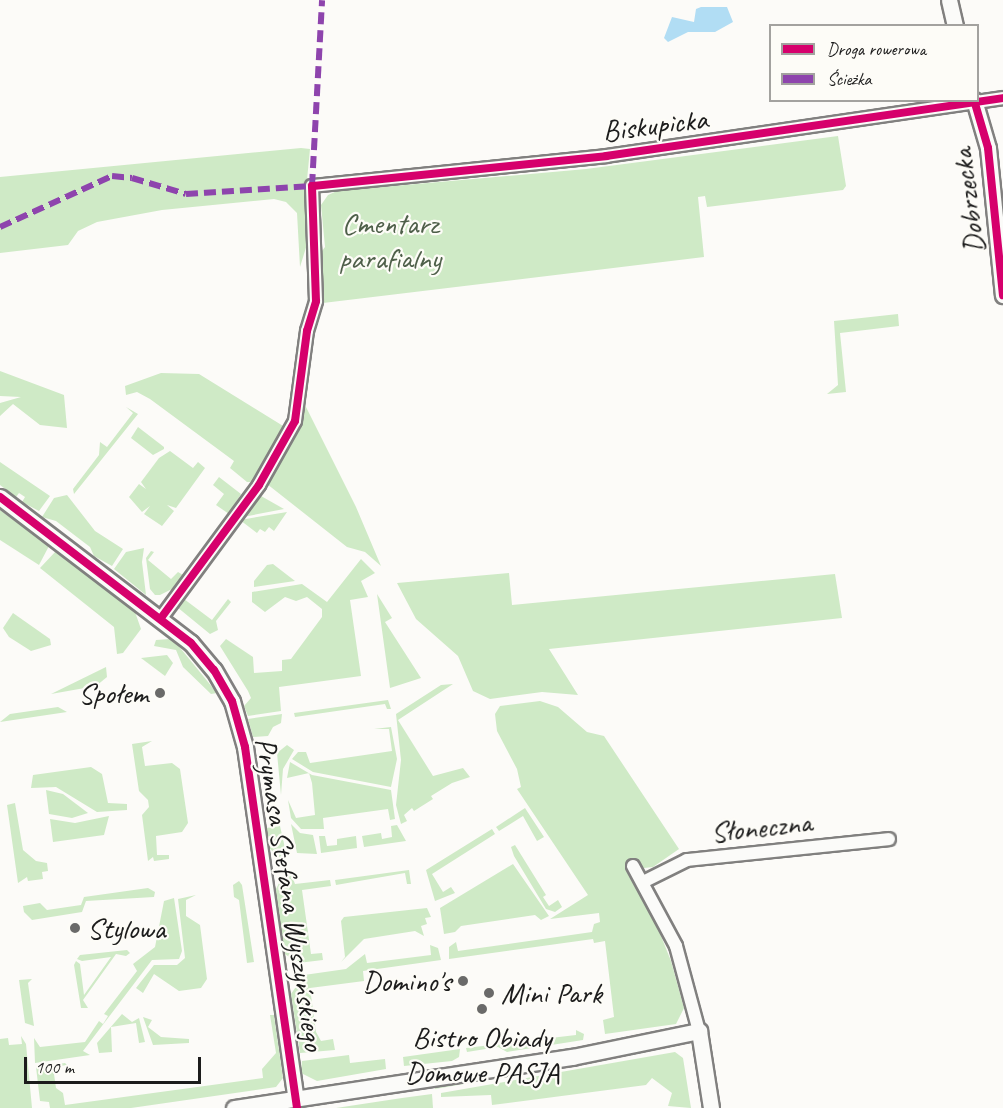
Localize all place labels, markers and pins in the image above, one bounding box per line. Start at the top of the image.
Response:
place label: Społem [78,675,148,711]
marker: Społem [153,686,167,700]
place label: Stylowa [87,910,165,946]
marker: Stylowa [68,921,82,935]
place label: Domino's [363,963,451,999]
marker: Domino's [456,974,470,988]
place label: Mini Park [501,975,602,1011]
marker: Mini Park [482,986,496,1000]
marker: Bistro Obiady Domowe PASJA [475,1002,489,1016]
place label: Bistro Obiady Domowe PASJA [405,1019,559,1090]

